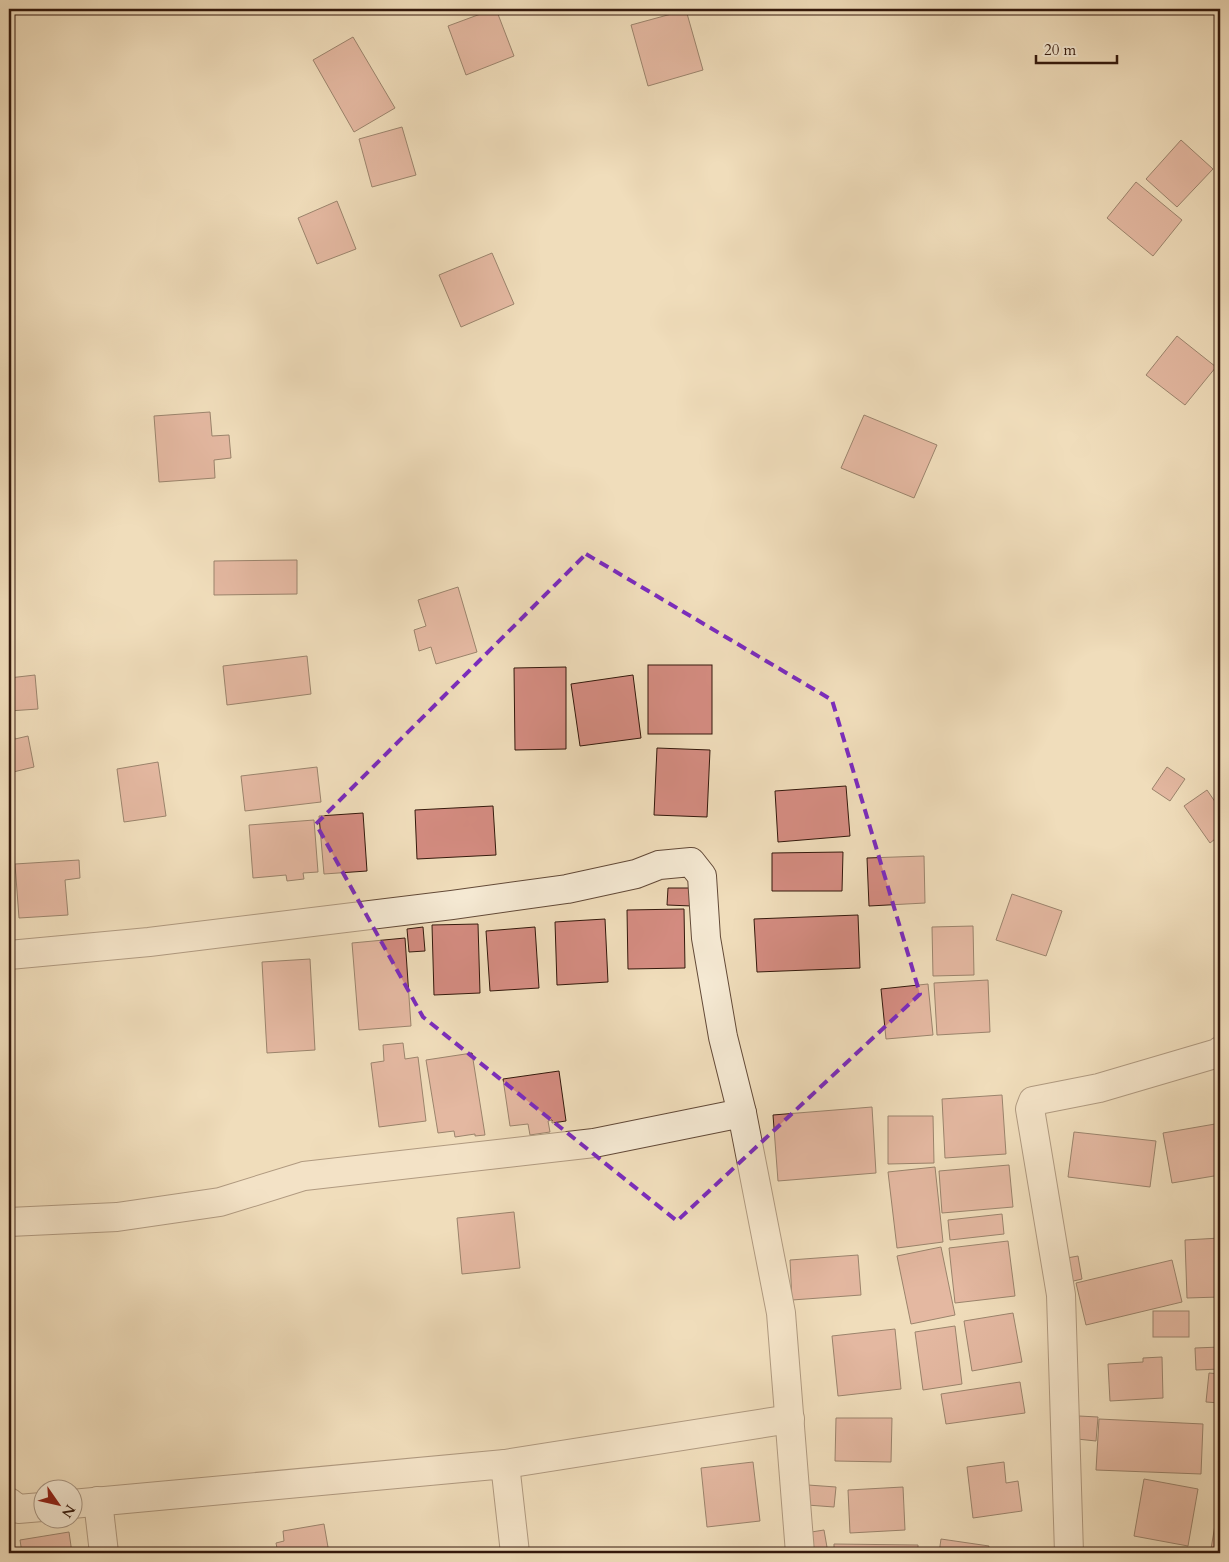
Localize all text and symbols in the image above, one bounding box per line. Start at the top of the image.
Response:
scale bar [1036,32,1118,64]
text: 20 m [1044,40,1076,60]
north arrow [32,1480,82,1530]
text: N [57,1501,80,1521]

